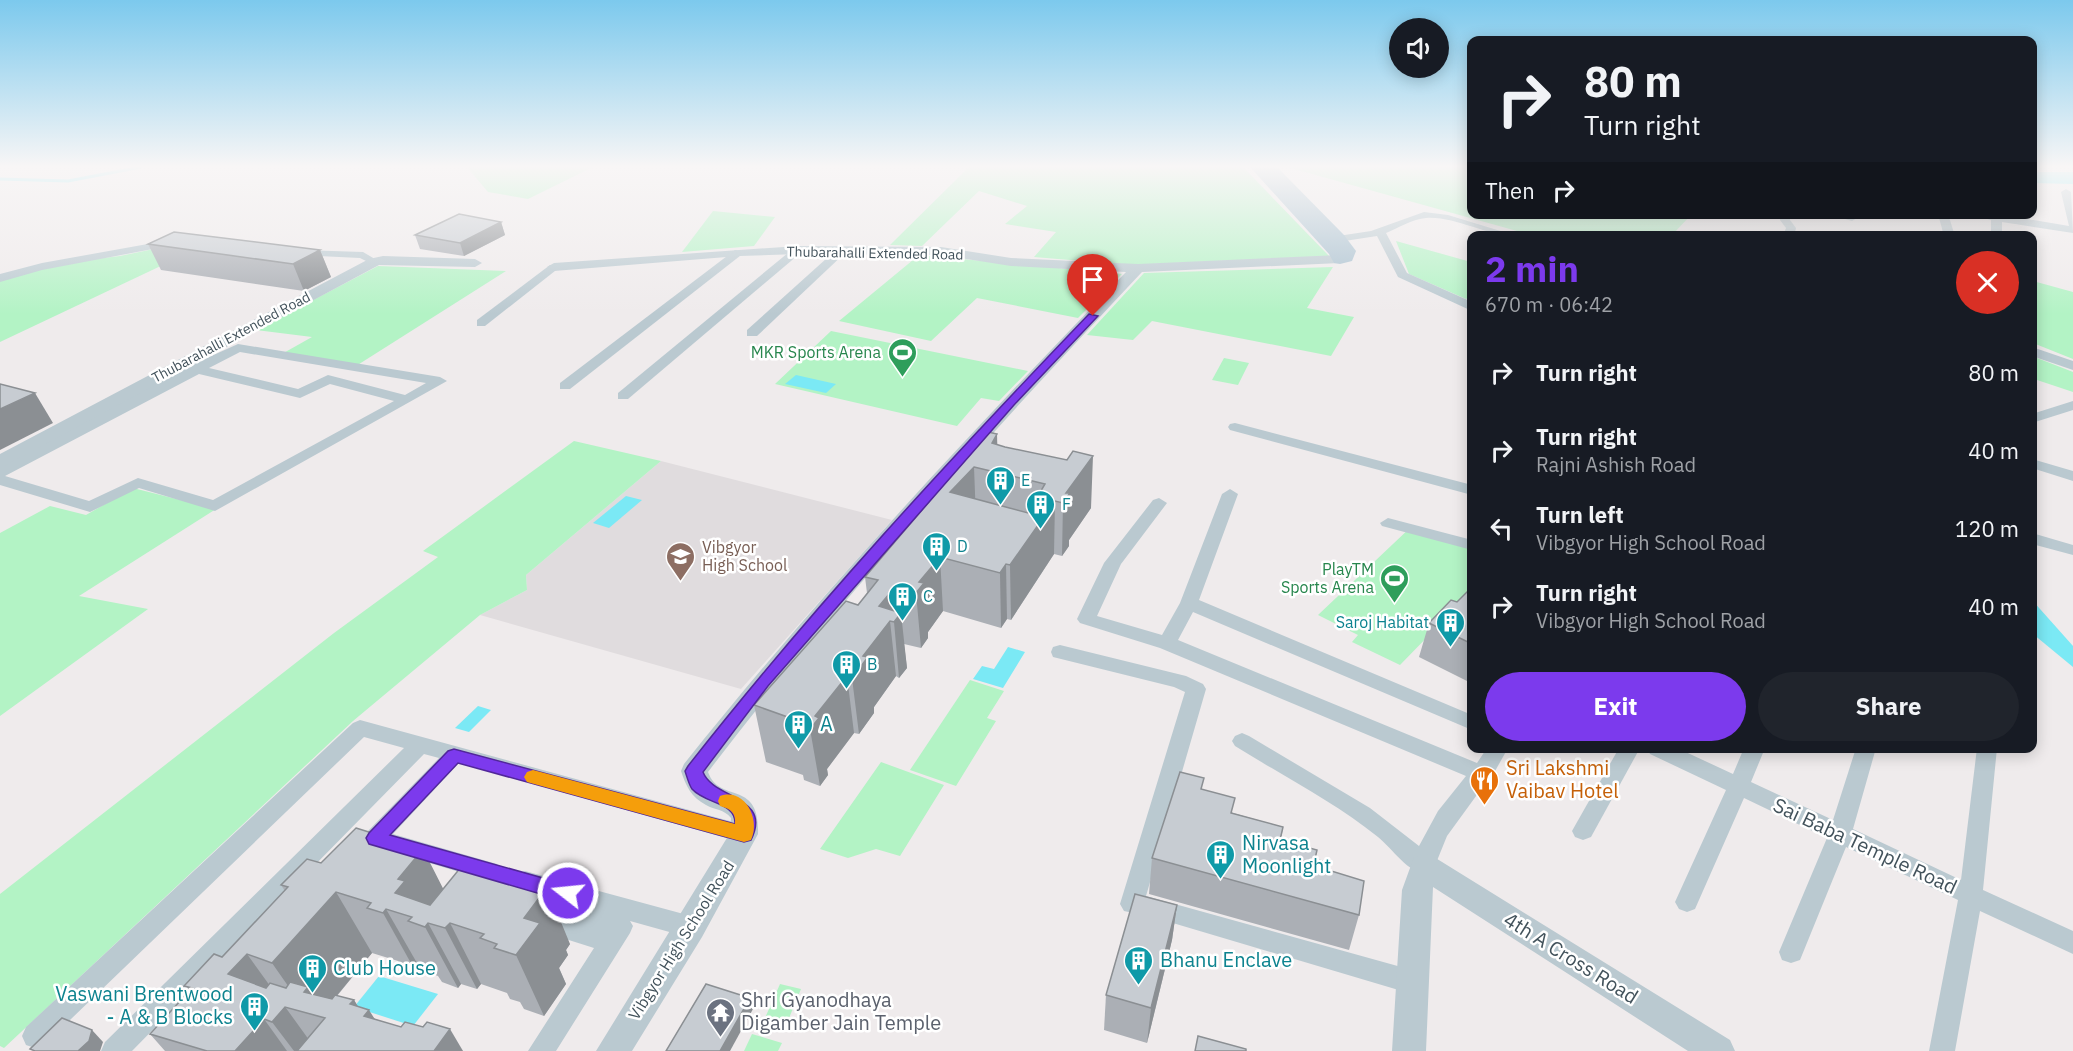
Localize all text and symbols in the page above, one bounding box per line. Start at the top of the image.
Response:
map controls [1389,18,1449,78]
button: sound [1389,18,1449,78]
text: 80 m [1584,54,1682,109]
icon: right [1485,60,1563,138]
text: Turn right [1584,107,1701,142]
icon: right [1547,174,1580,207]
text: Then [1485,176,1535,205]
street label: Thubarahalli Extended Road [786,242,964,264]
text: 2 min [1485,245,1579,292]
button: close [1956,251,2019,314]
pin [1067,254,1118,316]
icon: arrive [1076,263,1109,296]
street label: Thubarahalli Extended Road [149,288,313,386]
text: 670 m · 06:42 [1485,291,1613,318]
sports icon: MKR Sports Arena [886,336,918,378]
place label: MKR Sports Arena [751,342,881,362]
icon: right [1485,356,1518,389]
text: Turn right [1536,358,1637,387]
text: 80 m [1968,358,2019,387]
text: Turn right [1536,422,1637,451]
icon: right [1485,434,1518,467]
text: 40 m [1968,436,2019,465]
text: Rajni Ashish Road [1536,451,1696,478]
building icon: E [984,464,1016,506]
place label: E [1021,470,1030,490]
building icon: F [1025,488,1057,530]
place label: F [1062,494,1071,514]
text: Turn left [1536,500,1624,529]
icon: left [1485,512,1518,545]
text: 120 m [1955,514,2019,543]
text: Vibgyor High School Road [1536,529,1766,556]
building icon: D [920,530,952,572]
place label: D [957,536,968,556]
place label: Vibgyor High School [702,537,787,575]
school or university icon: Vibgyor High School [665,540,697,582]
place label: PlayTM Sports Arena [1281,559,1374,597]
sports icon: PlayTM Sports Arena [1379,562,1411,604]
text: Turn right [1536,578,1637,607]
building icon: C [886,580,918,622]
place label: C [923,586,933,606]
icon: right [1485,590,1518,623]
text: 40 m [1968,592,2019,621]
building icon: Saroj Habitat [1434,606,1466,648]
text: Vibgyor High School Road [1536,607,1766,634]
place label: Saroj Habitat [1336,612,1429,632]
building icon: B [830,648,862,690]
place label: B [867,654,877,674]
button: Exit [1485,672,1746,741]
button: Share [1758,672,2019,741]
building icon: A [783,708,815,750]
place label: A [820,710,833,737]
place label: Sri Lakshmi Vaibav Hotel [1506,754,1619,804]
restaurant icon: Sri Lakshmi Vaibav Hotel [1469,764,1501,806]
street label: Sai Baba Temple Road [1769,791,1962,900]
place label: Nirvasa Moonlight [1242,829,1331,879]
building icon: Nirvasa Moonlight [1205,838,1237,880]
street label: Vibgyor High School Road [624,857,738,1023]
position arrow [536,861,600,925]
street label: 4th A Cross Road [1499,905,1644,1010]
building icon: Bhanu Enclave [1123,944,1155,986]
place label: Bhanu Enclave [1160,946,1292,973]
building icon: Club House [296,952,328,994]
place label: Club House [333,954,436,981]
place label: Vaswani Brentwood - A & B Blocks [55,980,233,1030]
place label: Shri Gyanodhaya Digamber Jain Temple [741,986,941,1036]
building icon: Vaswani Brentwood - A & B Blocks [238,990,270,1032]
temple icon: Shri Gyanodhaya Digamber Jain Temple [704,996,736,1038]

